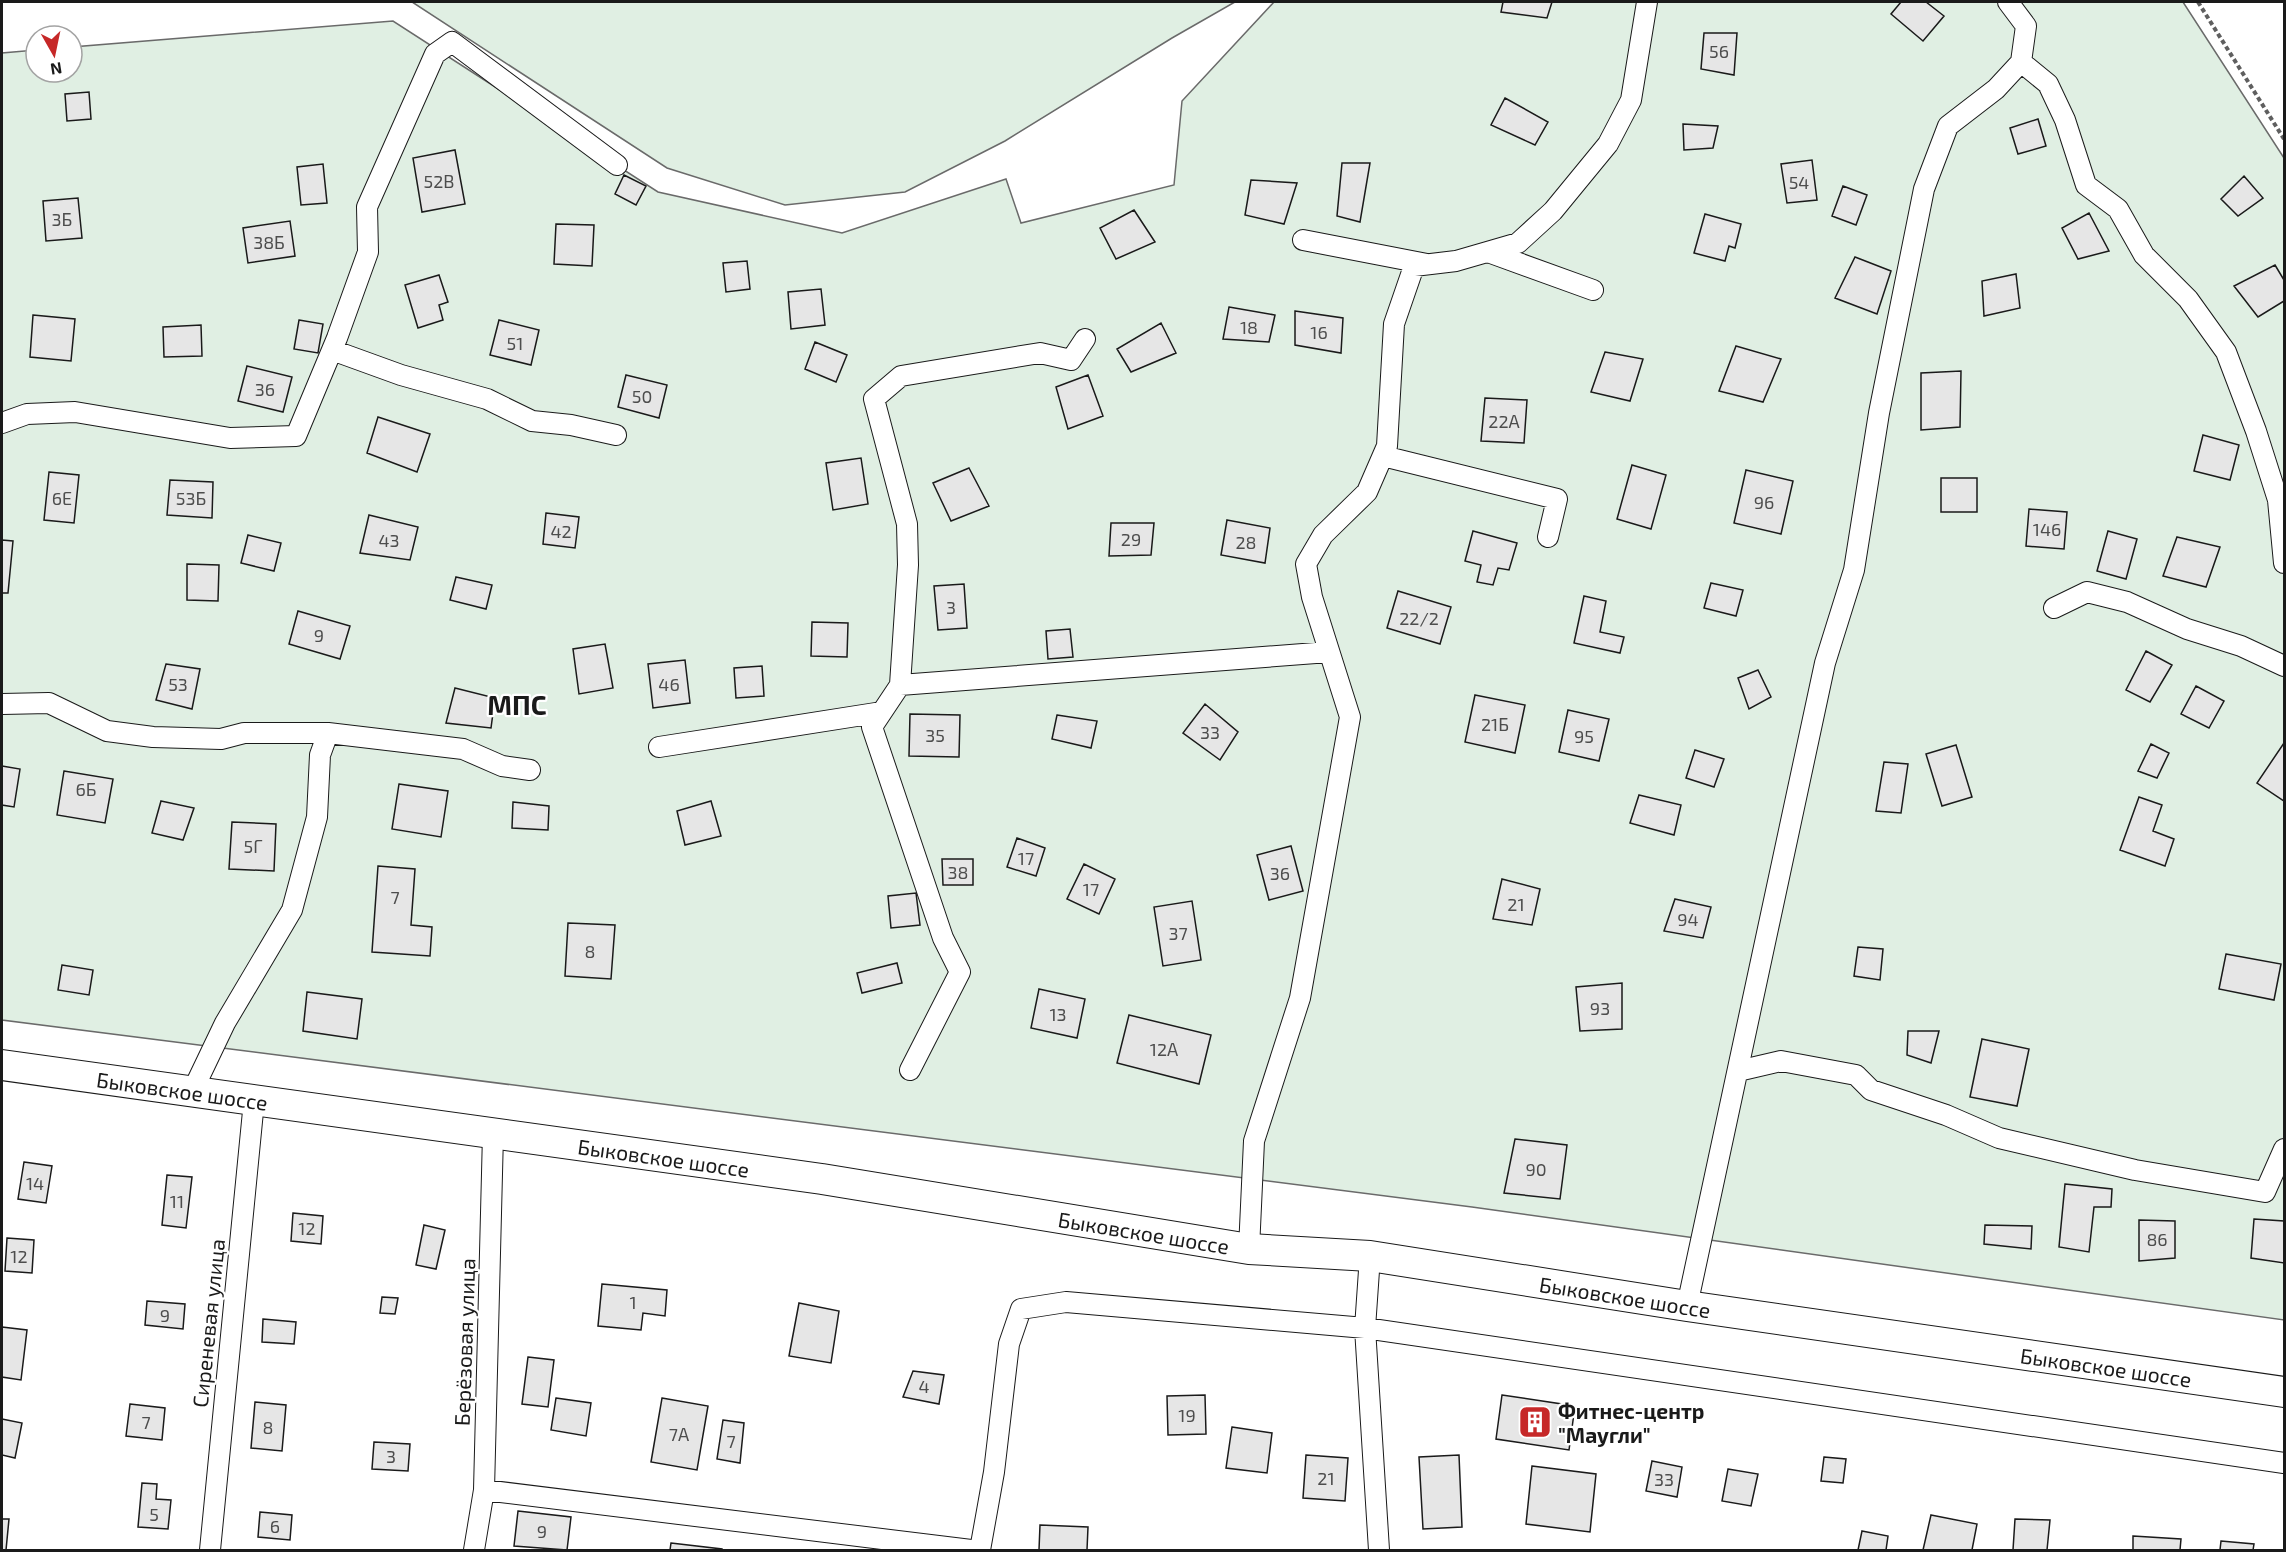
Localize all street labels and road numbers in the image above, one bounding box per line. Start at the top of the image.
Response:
street label: Быковское шоссе [95,1066,270,1114]
street label: Быковское шоссе [576,1133,751,1181]
street label: Быковское шоссе [1057,1205,1231,1258]
street label: Сиреневая улица [187,1237,230,1409]
street label: Берёзовая улица [449,1258,480,1426]
street label: Быковское шоссе [1538,1270,1712,1322]
street label: Быковское шоссе [2019,1342,2193,1391]

